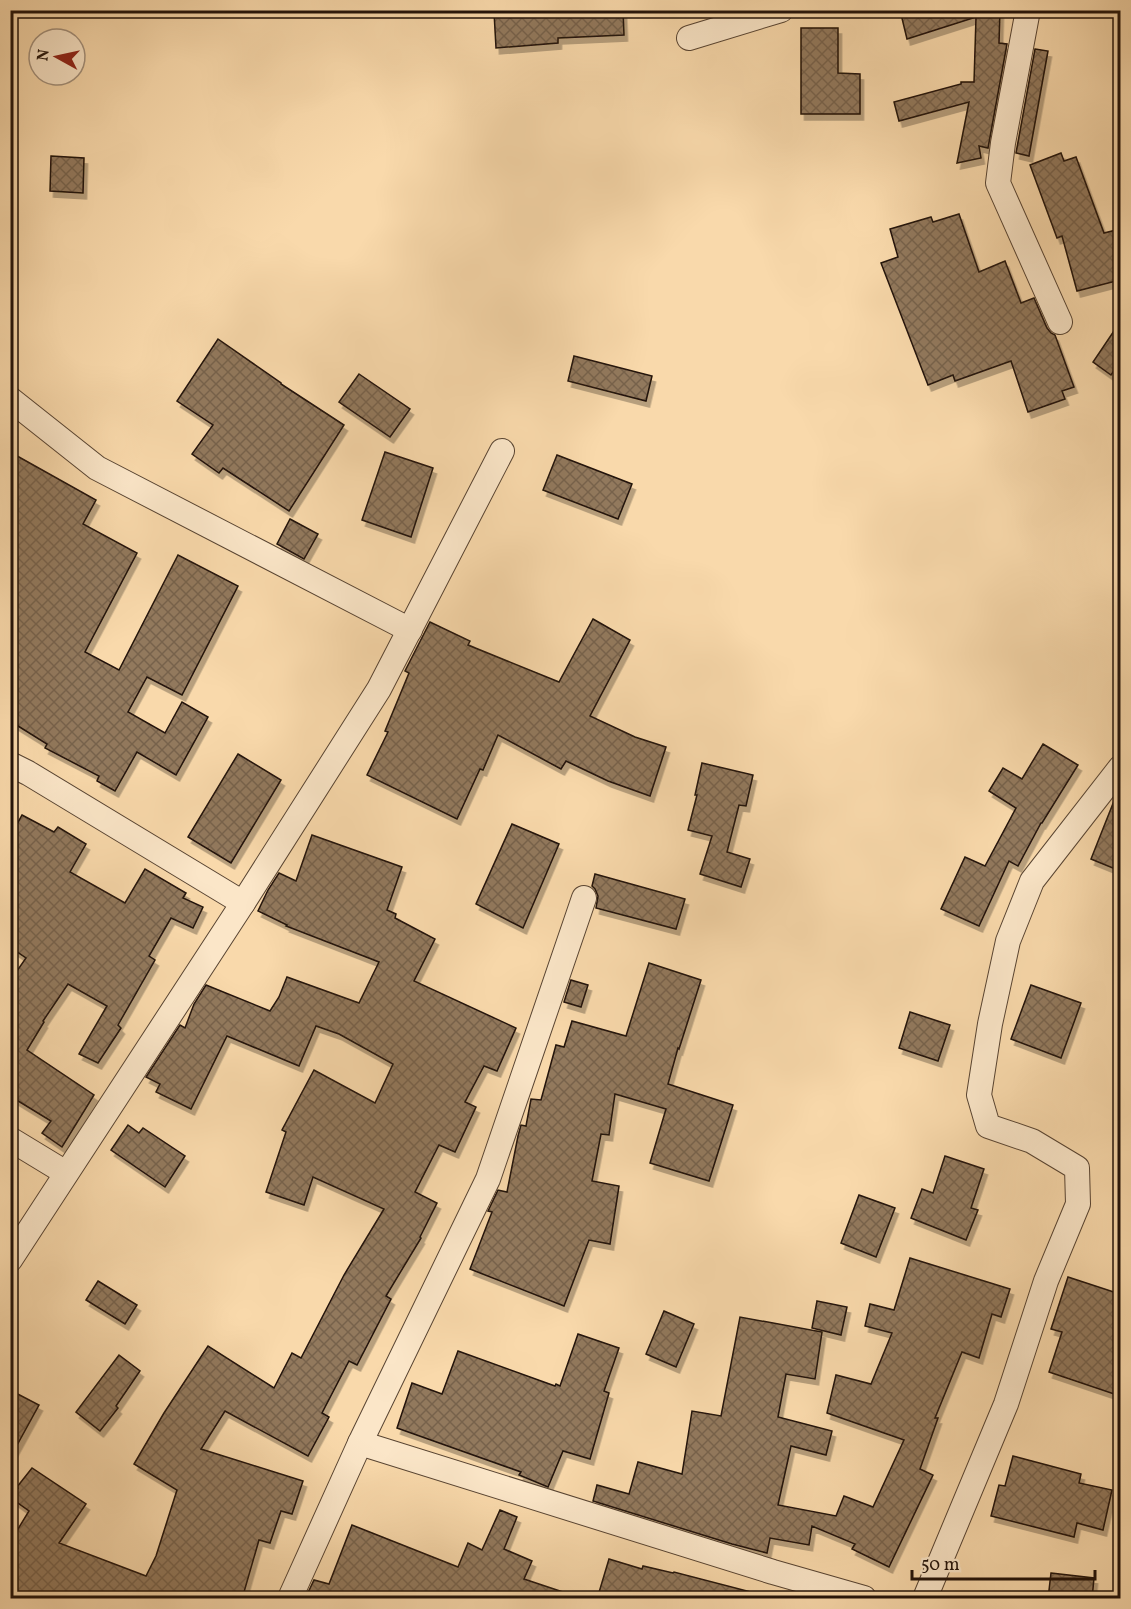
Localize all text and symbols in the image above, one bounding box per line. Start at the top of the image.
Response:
north arrow [27,27,87,87]
text: N [32,48,56,62]
scale bar [912,1543,1095,1581]
text: 50 m [921,1553,960,1578]

